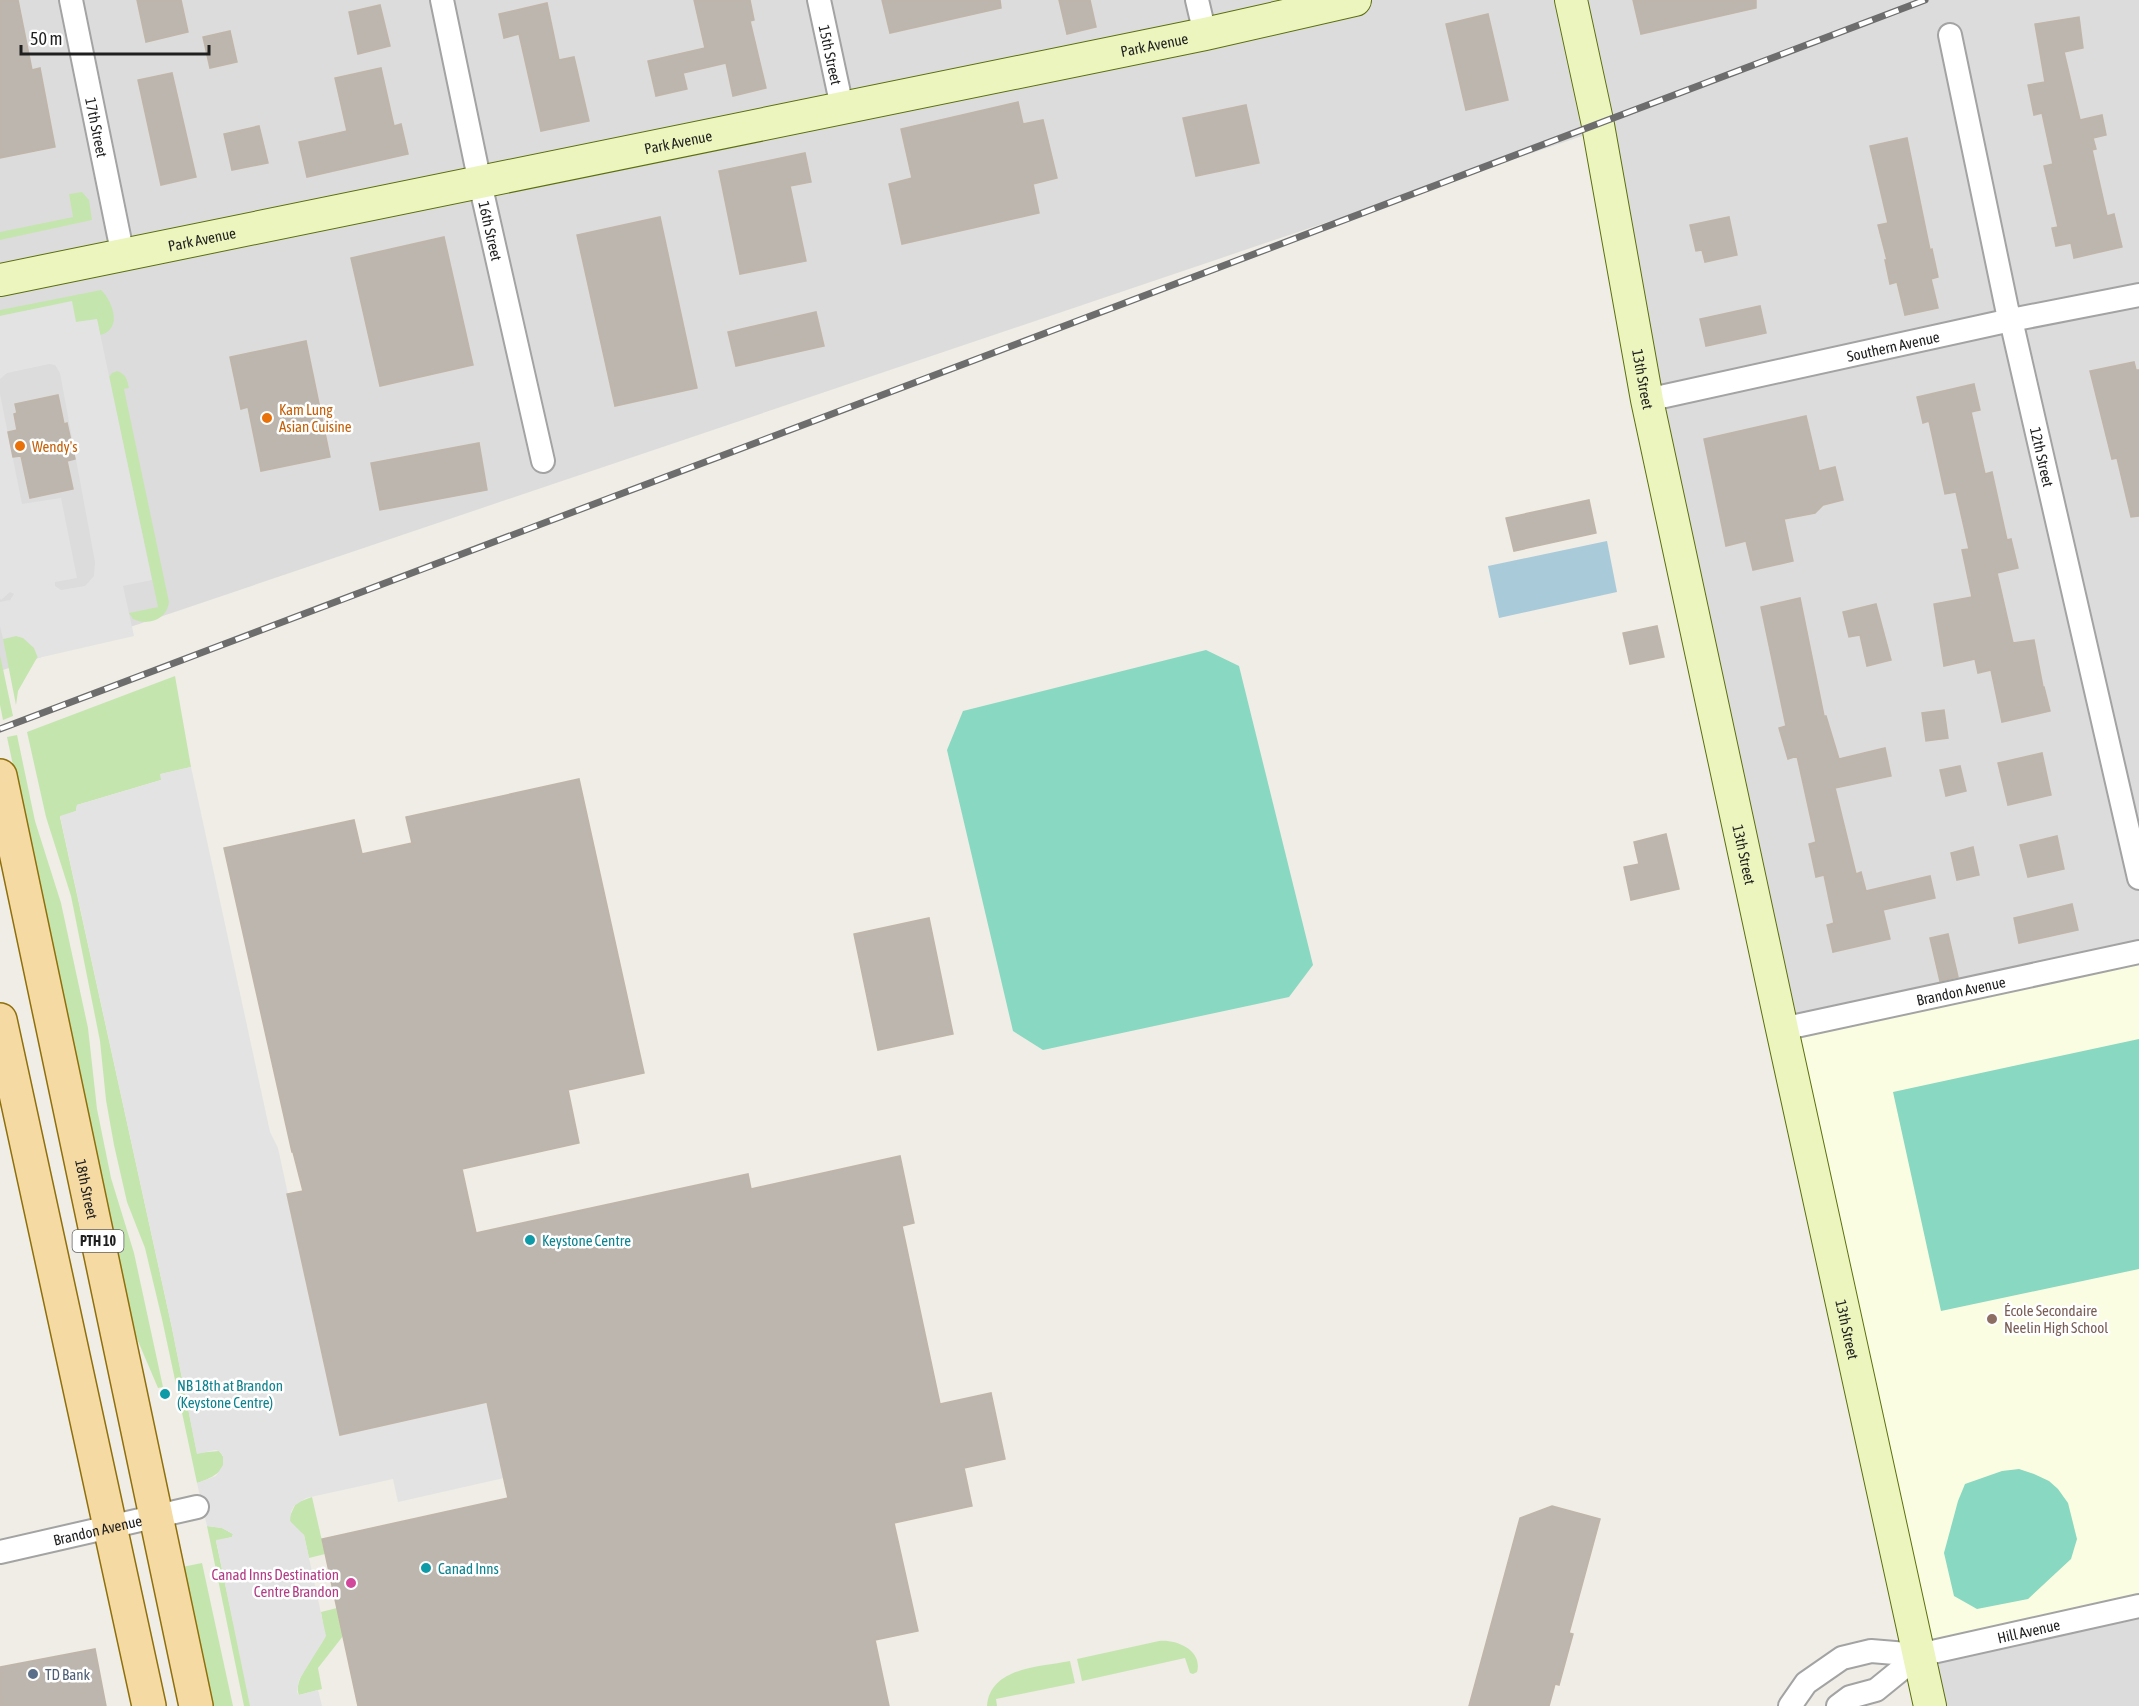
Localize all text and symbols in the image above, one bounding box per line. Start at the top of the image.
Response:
scale bar [21,18,208,56]
street label: 15th Street [816,23,845,86]
text: 50 m [30,28,62,49]
street label: Park Avenue [1119,29,1190,60]
street label: 17th Street [82,96,111,159]
street label: Park Avenue [643,126,714,157]
street label: 16th Street [476,199,506,262]
street label: Park Avenue [166,224,237,254]
street label: Southern Avenue [1845,327,1941,364]
street label: 13th Street [1630,348,1657,411]
place label: Kam Lung Asian Cuisine [279,401,352,435]
marker: Kam Lung Asian Cuisine [260,411,274,425]
street label: 12th Street [2027,425,2057,488]
place label: Wendy's [32,438,78,455]
marker: Wendy's [13,439,27,453]
street label: 13th Street [1730,823,1759,886]
street label: Brandon Avenue [1915,973,2007,1008]
street label: 18th Street [72,1157,102,1220]
road number: PTH 10 [72,1230,124,1252]
place label: Keystone Centre [542,1232,631,1249]
marker: Keystone Centre [523,1233,537,1247]
street label: 13th Street [1833,1298,1862,1361]
place label: École Secondaire Neelin High School [2004,1302,2108,1336]
marker: École Secondaire Neelin High School [1985,1312,1999,1326]
place label: NB 18th at Brandon (Keystone Centre) [177,1377,283,1411]
marker: NB 18th at Brandon (Keystone Centre) [158,1387,172,1401]
street label: Brandon Avenue [51,1511,144,1548]
place label: Canad Inns [438,1560,499,1577]
marker: Canad Inns [419,1561,433,1575]
place label: Canad Inns Destination Centre Brandon [212,1566,339,1600]
marker: Canad Inns Destination Centre Brandon [344,1576,358,1590]
street label: Hill Avenue [1996,1615,2062,1646]
place label: TD Bank [45,1666,90,1683]
marker: TD Bank [26,1667,40,1681]

